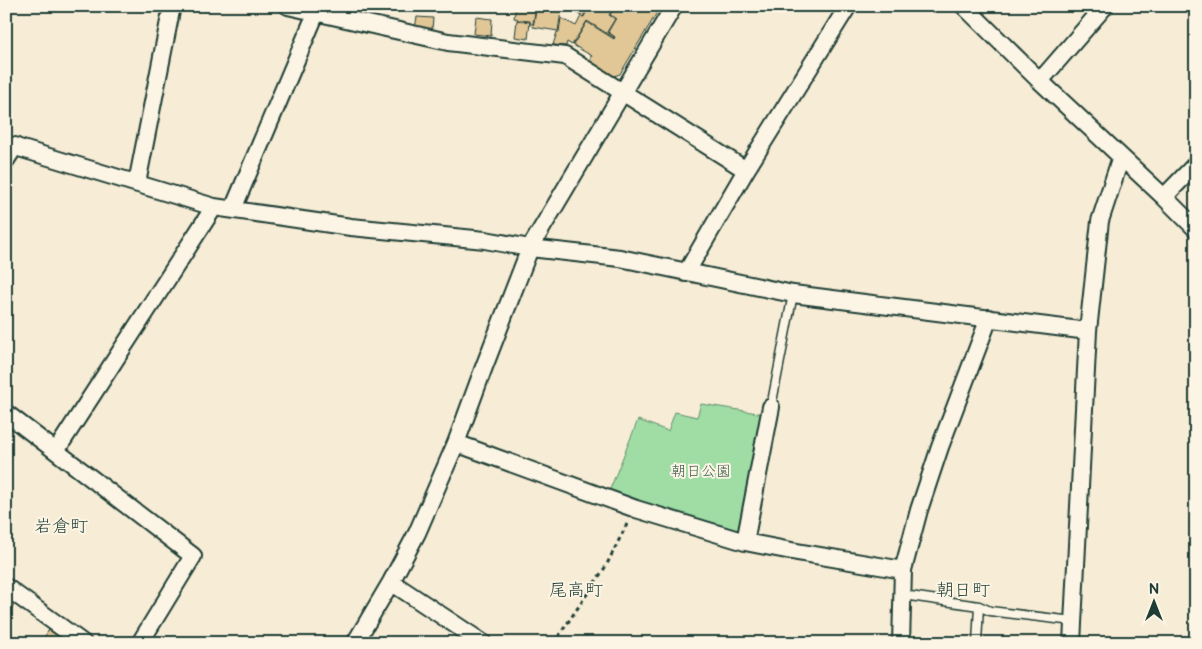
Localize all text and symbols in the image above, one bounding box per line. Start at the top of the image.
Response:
park label: 朝日公園 [671,462,731,481]
district label: 岩倉町 [34,516,88,537]
north arrow [1130,576,1180,626]
district label: 尾高町 [549,580,603,601]
district label: 朝日町 [936,580,990,601]
text: N [1149,581,1159,598]

